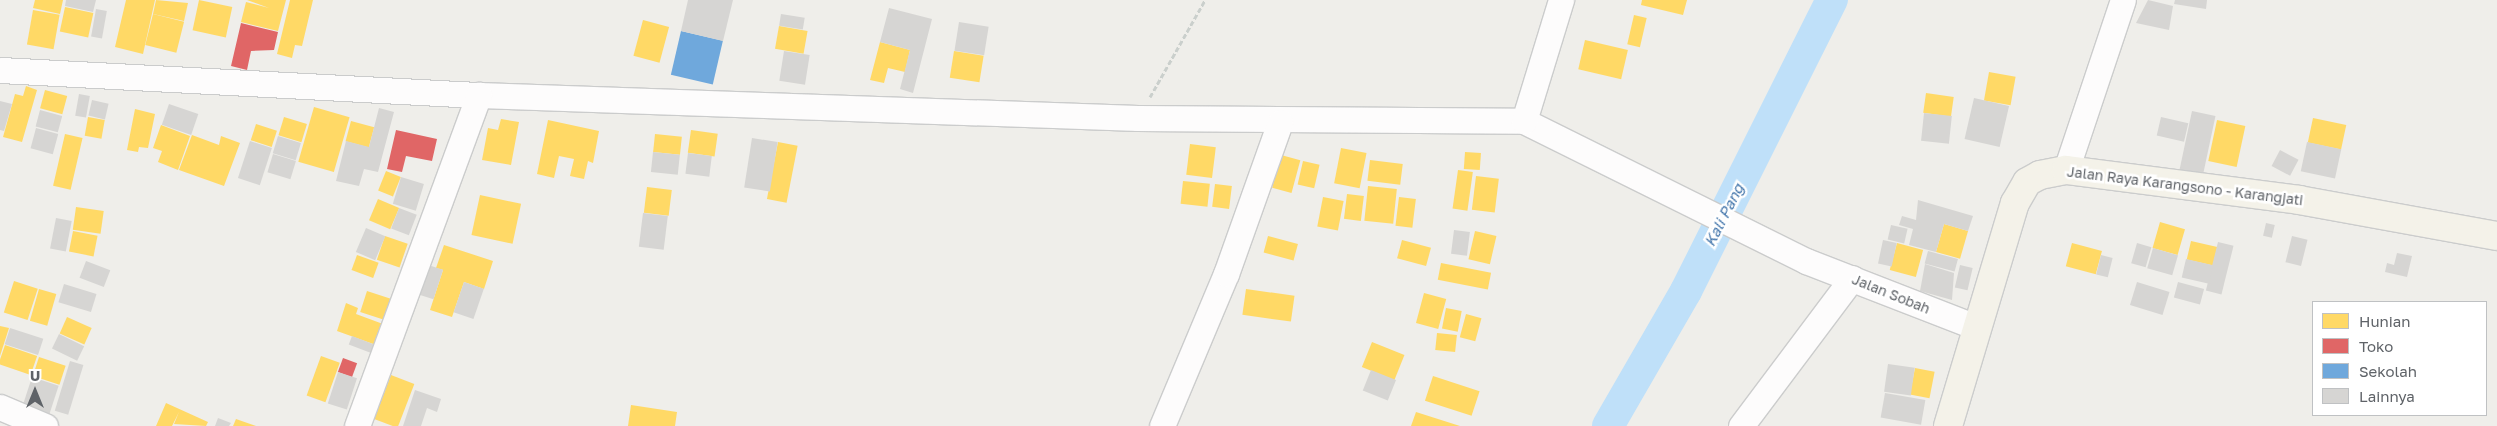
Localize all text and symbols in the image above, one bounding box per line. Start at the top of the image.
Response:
street label: Jalan Raya Karangsono - Karangjati [2066,163,2304,209]
water label: Kali Pang [1701,181,1747,249]
street label: Jalan Sobah [1850,271,1932,317]
legend [2312,301,2487,416]
text: Hunian [2359,312,2410,330]
text: Toko [2359,337,2393,355]
text: Sekolah [2359,362,2417,380]
north arrow [10,366,60,416]
text: U [30,367,40,384]
text: Lainnya [2359,387,2415,405]

